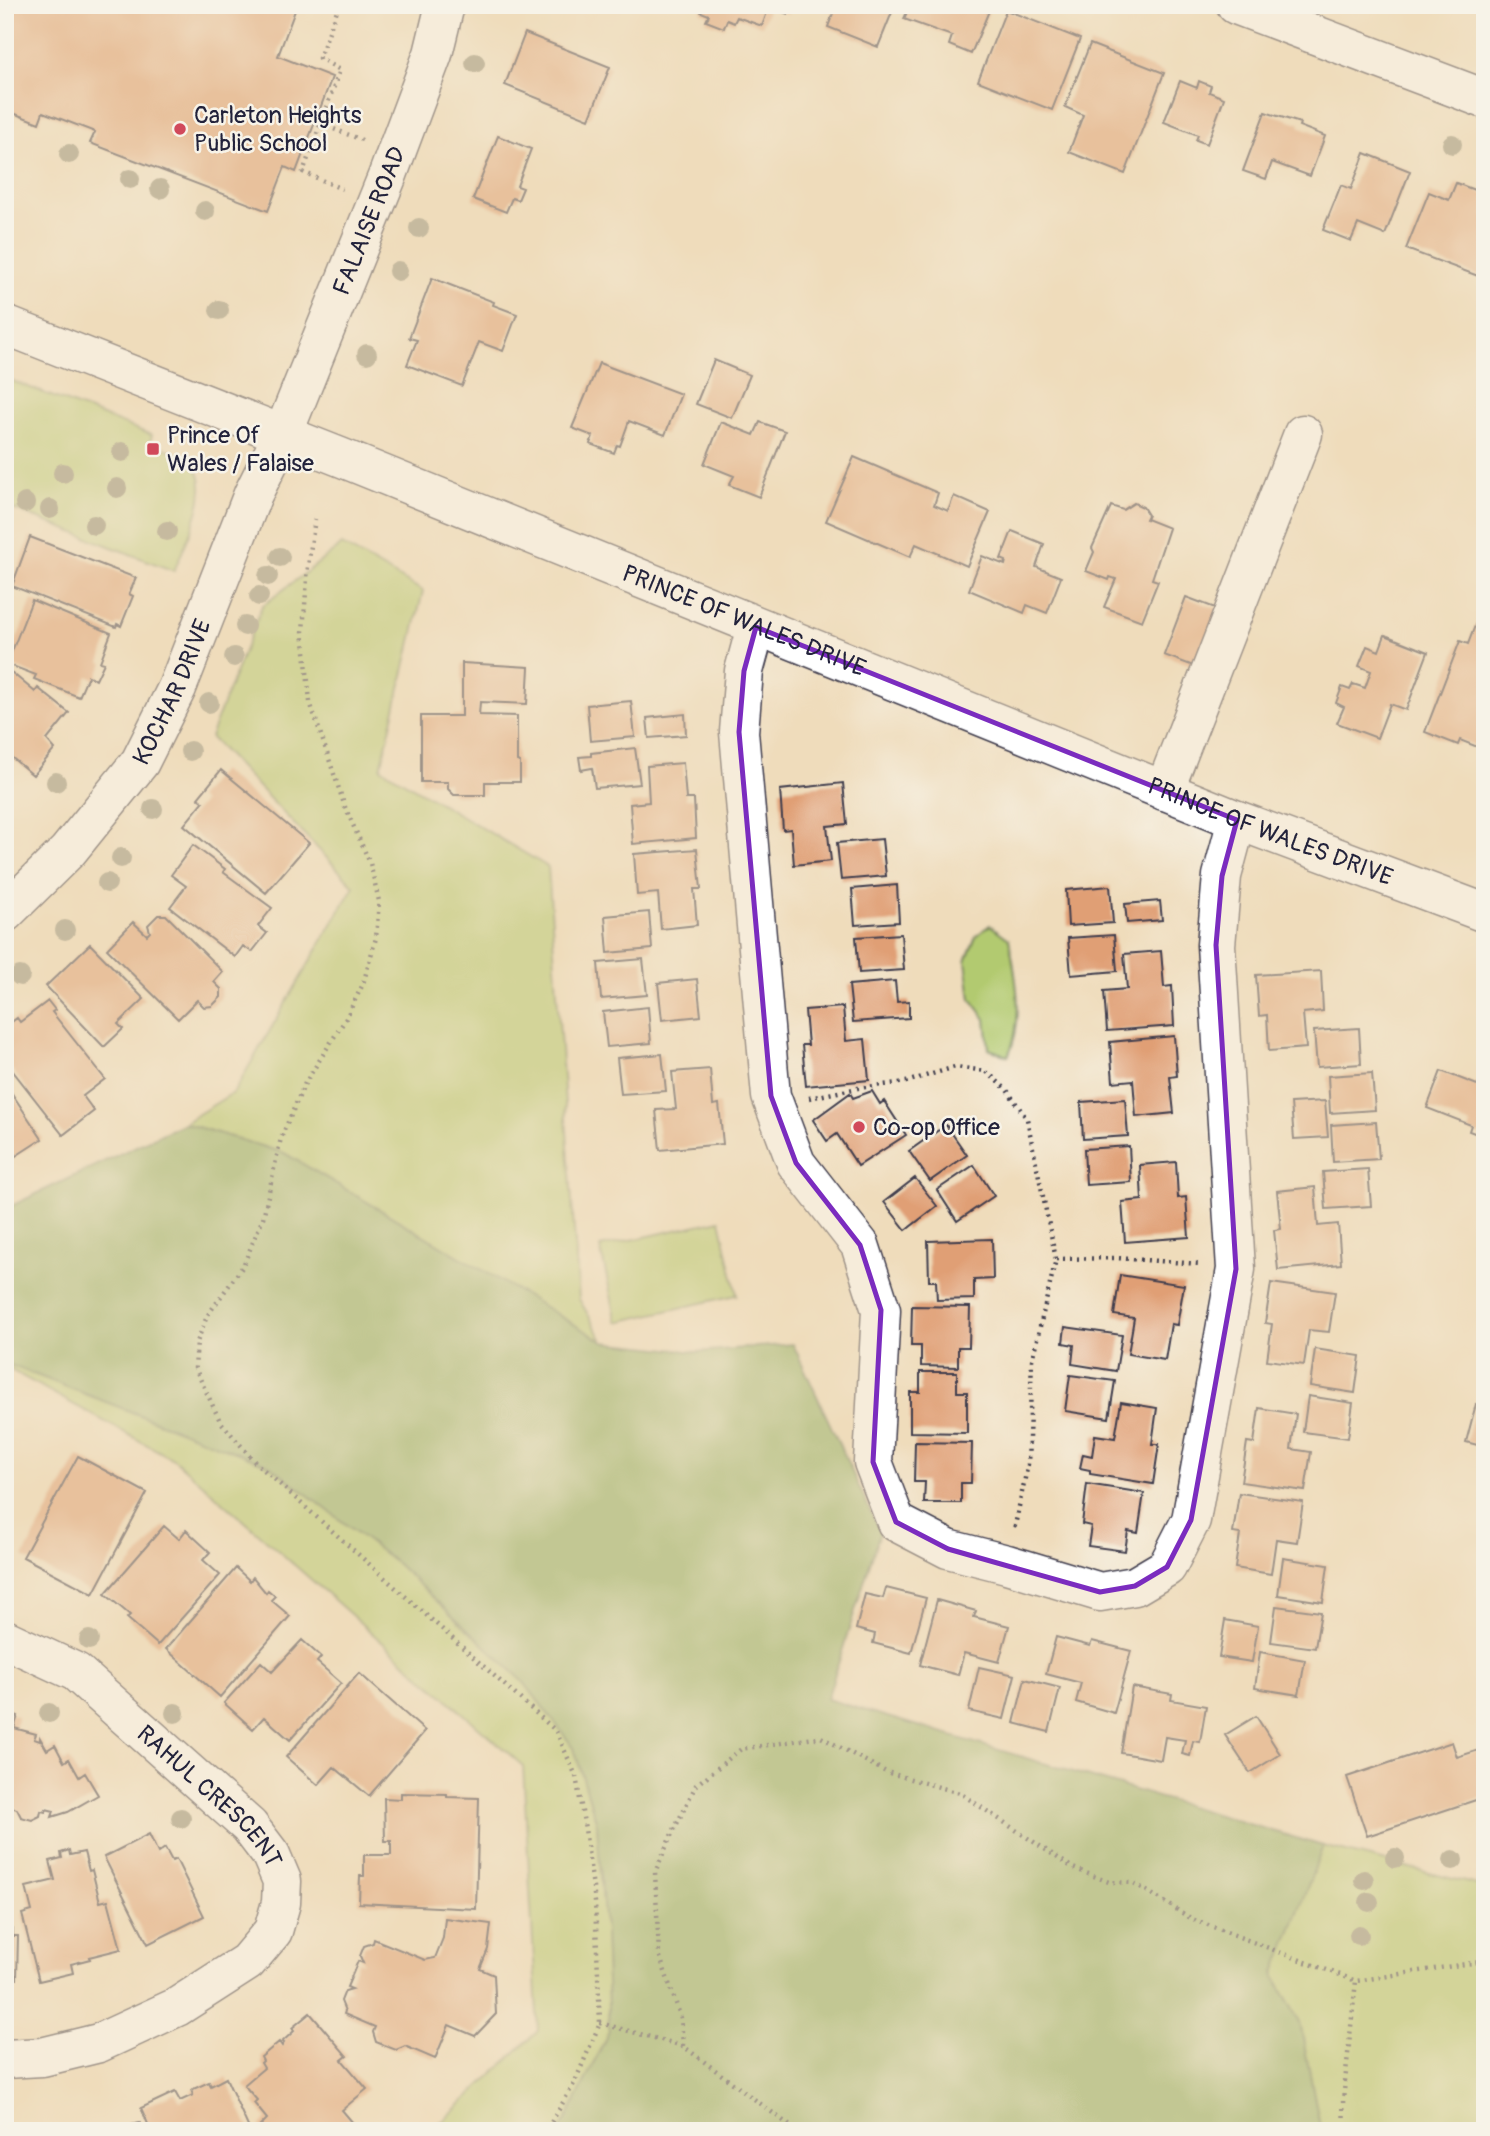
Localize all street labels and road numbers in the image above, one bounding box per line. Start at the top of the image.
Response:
street label: FALAISE ROAD [326,142,412,299]
street label: PRINCE OF WALES DRIVE [618,558,870,683]
street label: KOCHAR DRIVE [126,615,217,770]
street label: PRINCE OF WALES DRIVE [1144,771,1397,892]
street label: RAHUL CRESCENT [131,1719,288,1870]

